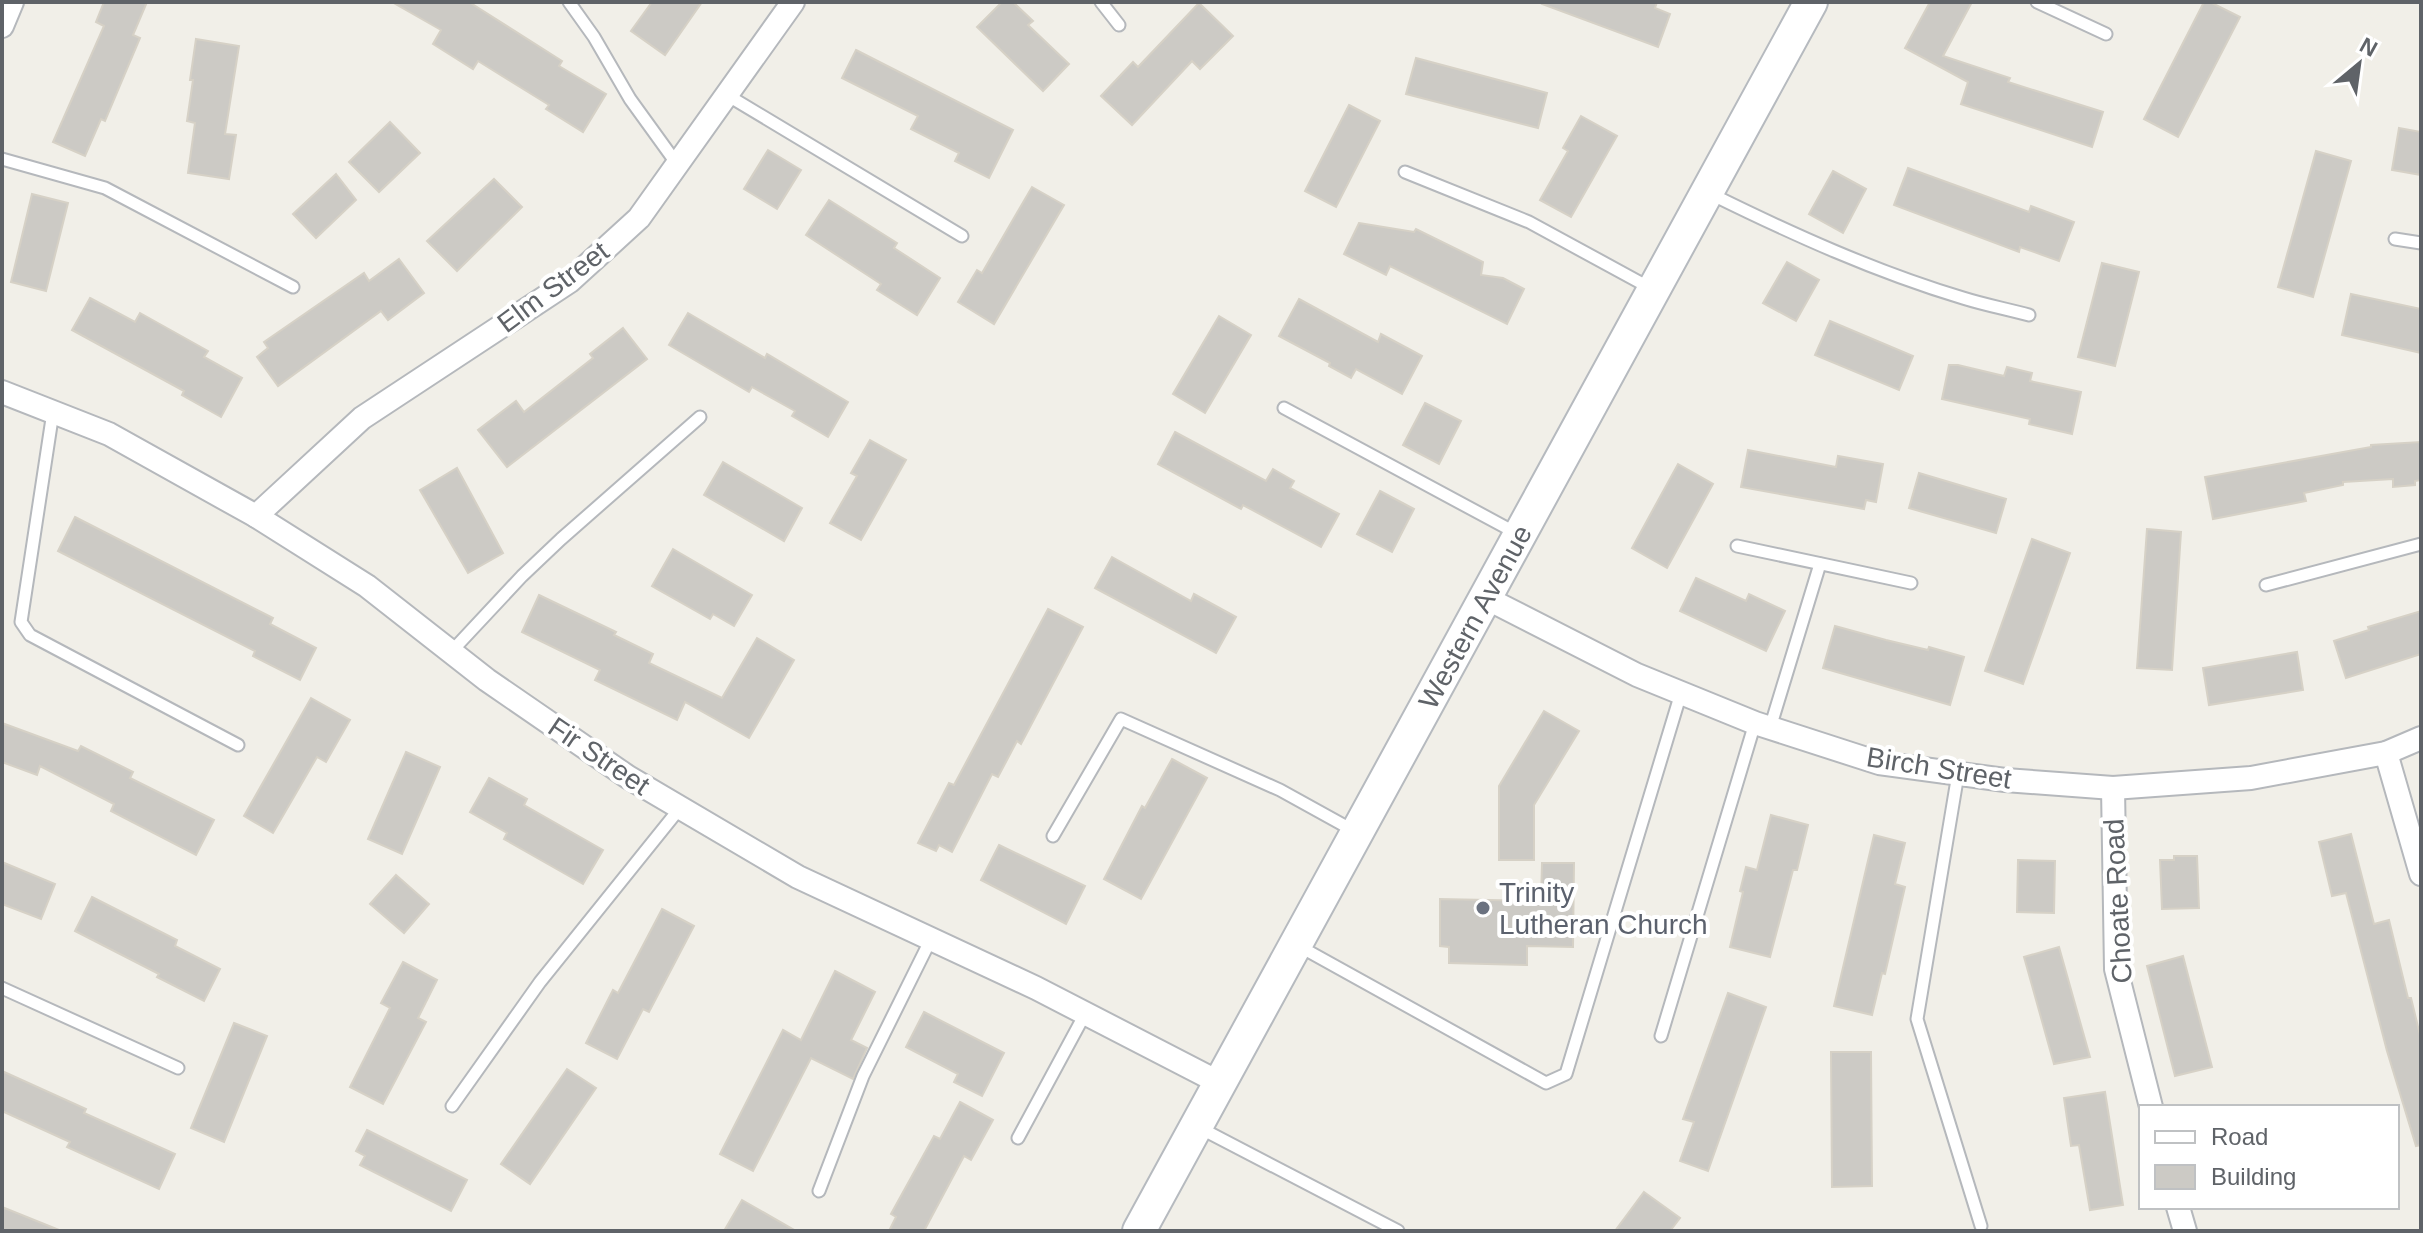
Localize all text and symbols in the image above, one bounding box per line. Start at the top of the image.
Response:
north arrow [2319,24,2399,104]
text: N [2355,32,2381,62]
street label: Elm Street [491,235,615,339]
street label: Western Avenue [1412,520,1537,714]
street label: Fir Street [543,711,656,801]
street label: Birch Street [1864,741,2014,795]
street label: Choate Road [2098,818,2138,984]
place label: Trinity Lutheran Church [1499,877,1708,940]
marker: Trinity Lutheran Church [1474,899,1492,917]
legend [2139,1105,2399,1209]
text: Road [2211,1123,2268,1150]
text: Building [2211,1163,2296,1190]

